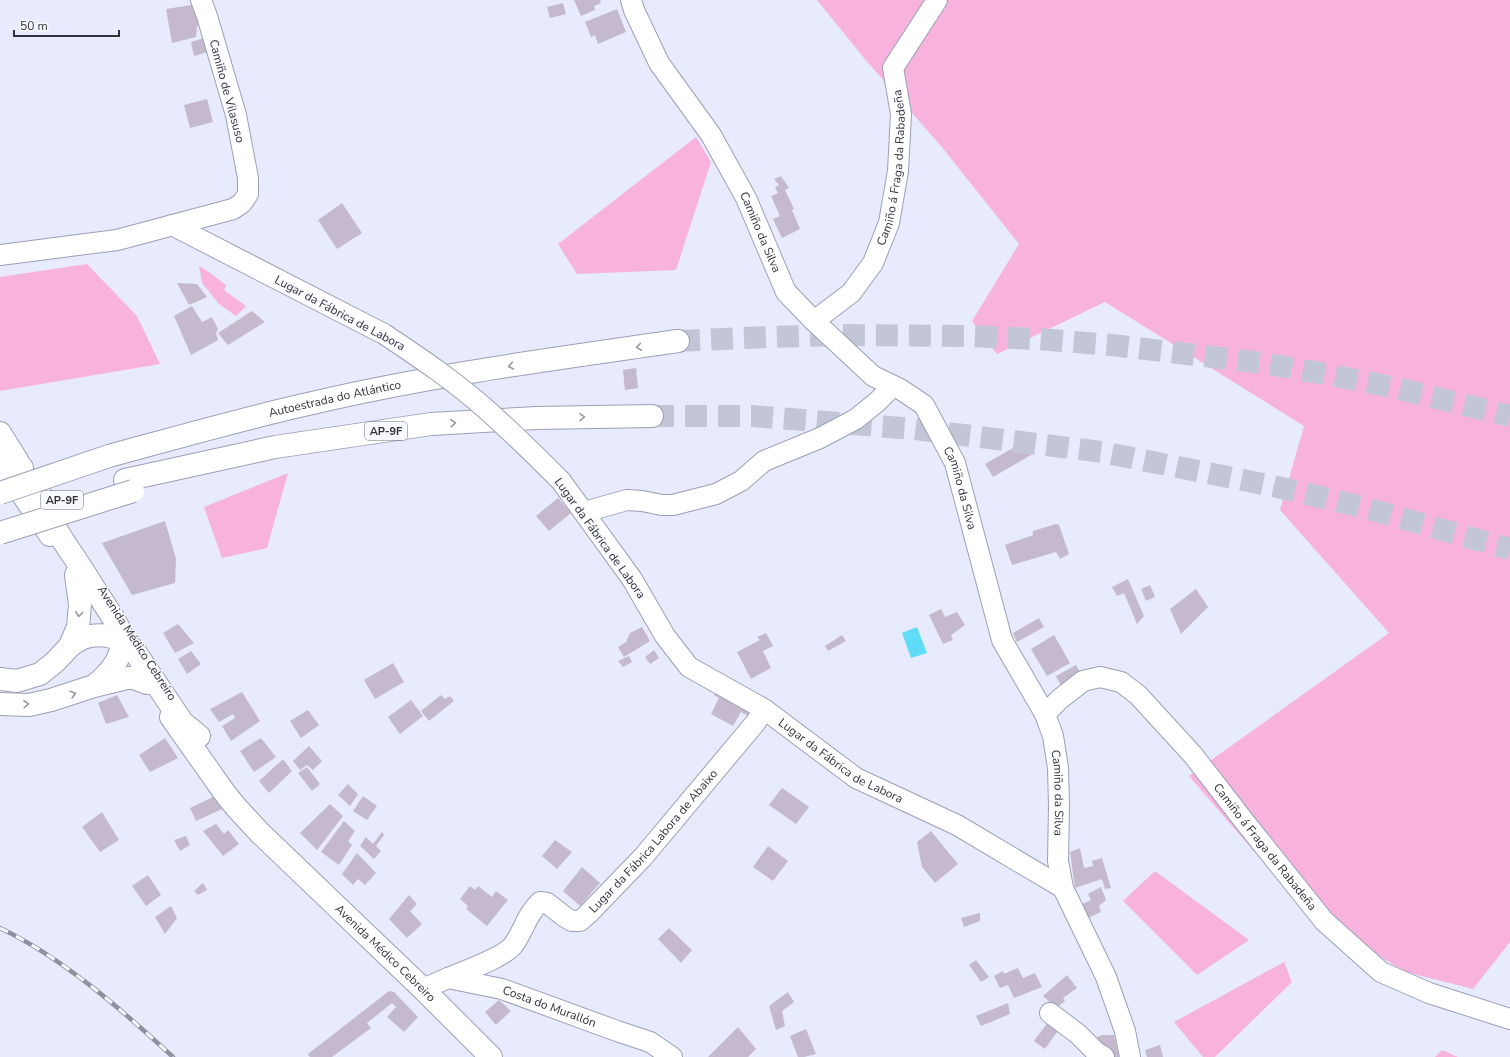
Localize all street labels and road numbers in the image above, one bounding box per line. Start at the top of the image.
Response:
street label: Camiño de Vilasuso [206,38,249,145]
street label: Camiño á Fraga da Rabadeña [873,89,909,248]
street label: Camiño da Silva [736,189,785,275]
street label: Lugar da Fábrica de Labora [272,272,408,354]
street label: Autoestrada do Atlántico [267,376,403,421]
road number: AP-9F [365,422,407,440]
street label: Camiño da Silva [940,443,980,531]
street label: Lugar da Fábrica de Labora [551,474,649,602]
road number: AP-9F [41,491,83,509]
street label: Avenida Médico Cebreiro [94,582,180,704]
street label: Lugar da Fábrica de Labora [775,715,906,807]
street label: Camiño da Silva [1047,749,1067,836]
street label: Lugar da Fábrica Labora de Abaixo [585,766,721,916]
street label: Camiño á Fraga da Rabadeña [1210,780,1320,914]
street label: Avenida Médico Cebreiro [331,901,439,1005]
street label: Costa do Murallón [500,982,599,1031]

